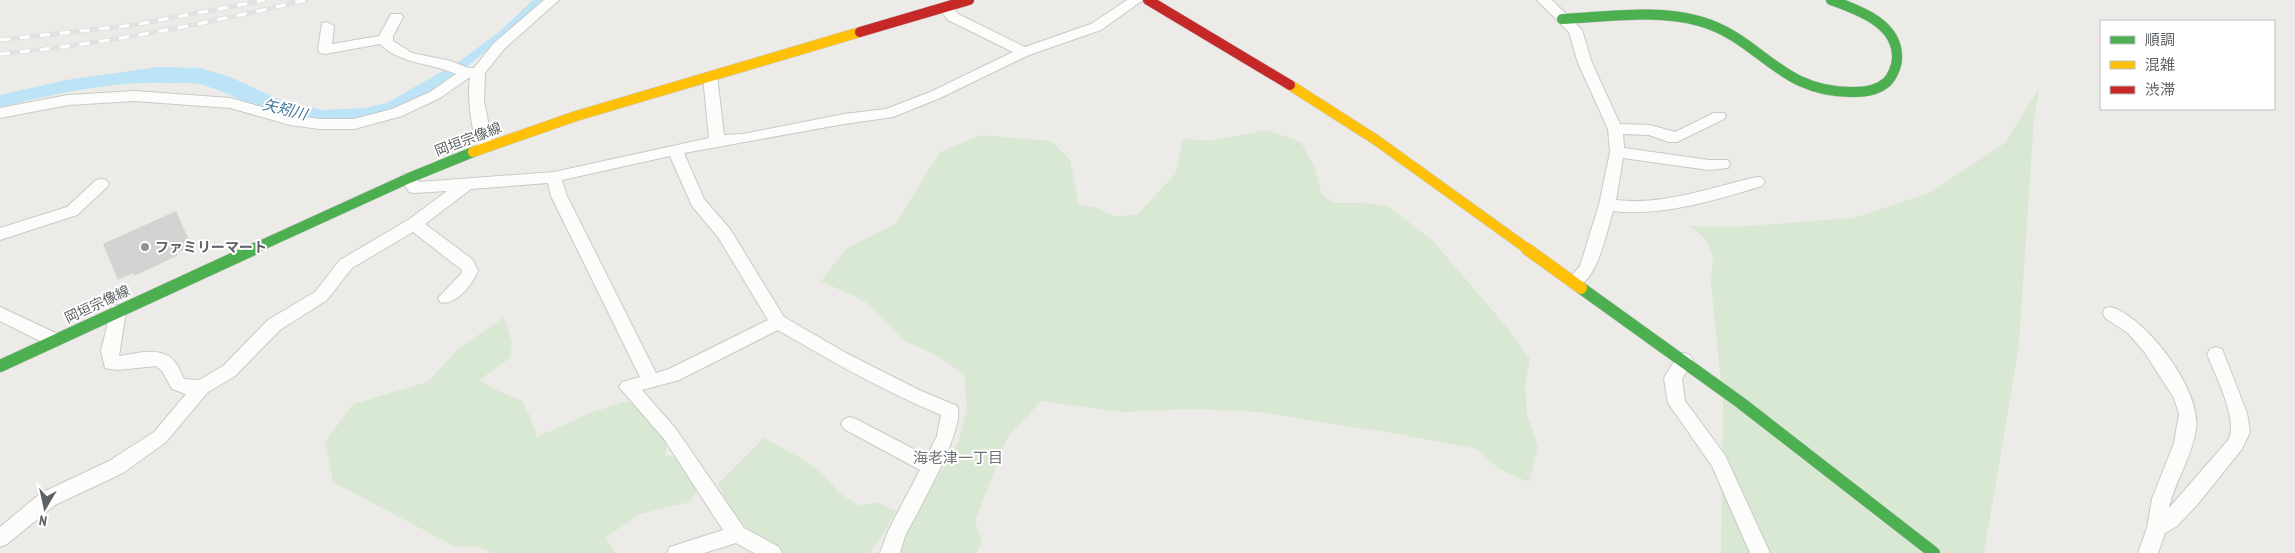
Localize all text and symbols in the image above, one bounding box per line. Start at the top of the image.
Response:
legend [2100,20,2275,110]
text: 順調 [2145,30,2175,49]
text: 混雑 [2145,55,2175,74]
text: 渋滞 [2145,80,2175,99]
water label: 矢矧川 [261,94,311,124]
street label: 岡垣宗像線 [432,118,504,160]
place label: ファミリーマート [155,238,267,256]
marker: ファミリーマート [139,241,151,253]
street label: 岡垣宗像線 [61,281,133,327]
district label: 海老津一丁目 [913,448,1003,467]
north arrow [20,483,70,533]
text: N [38,511,48,530]

